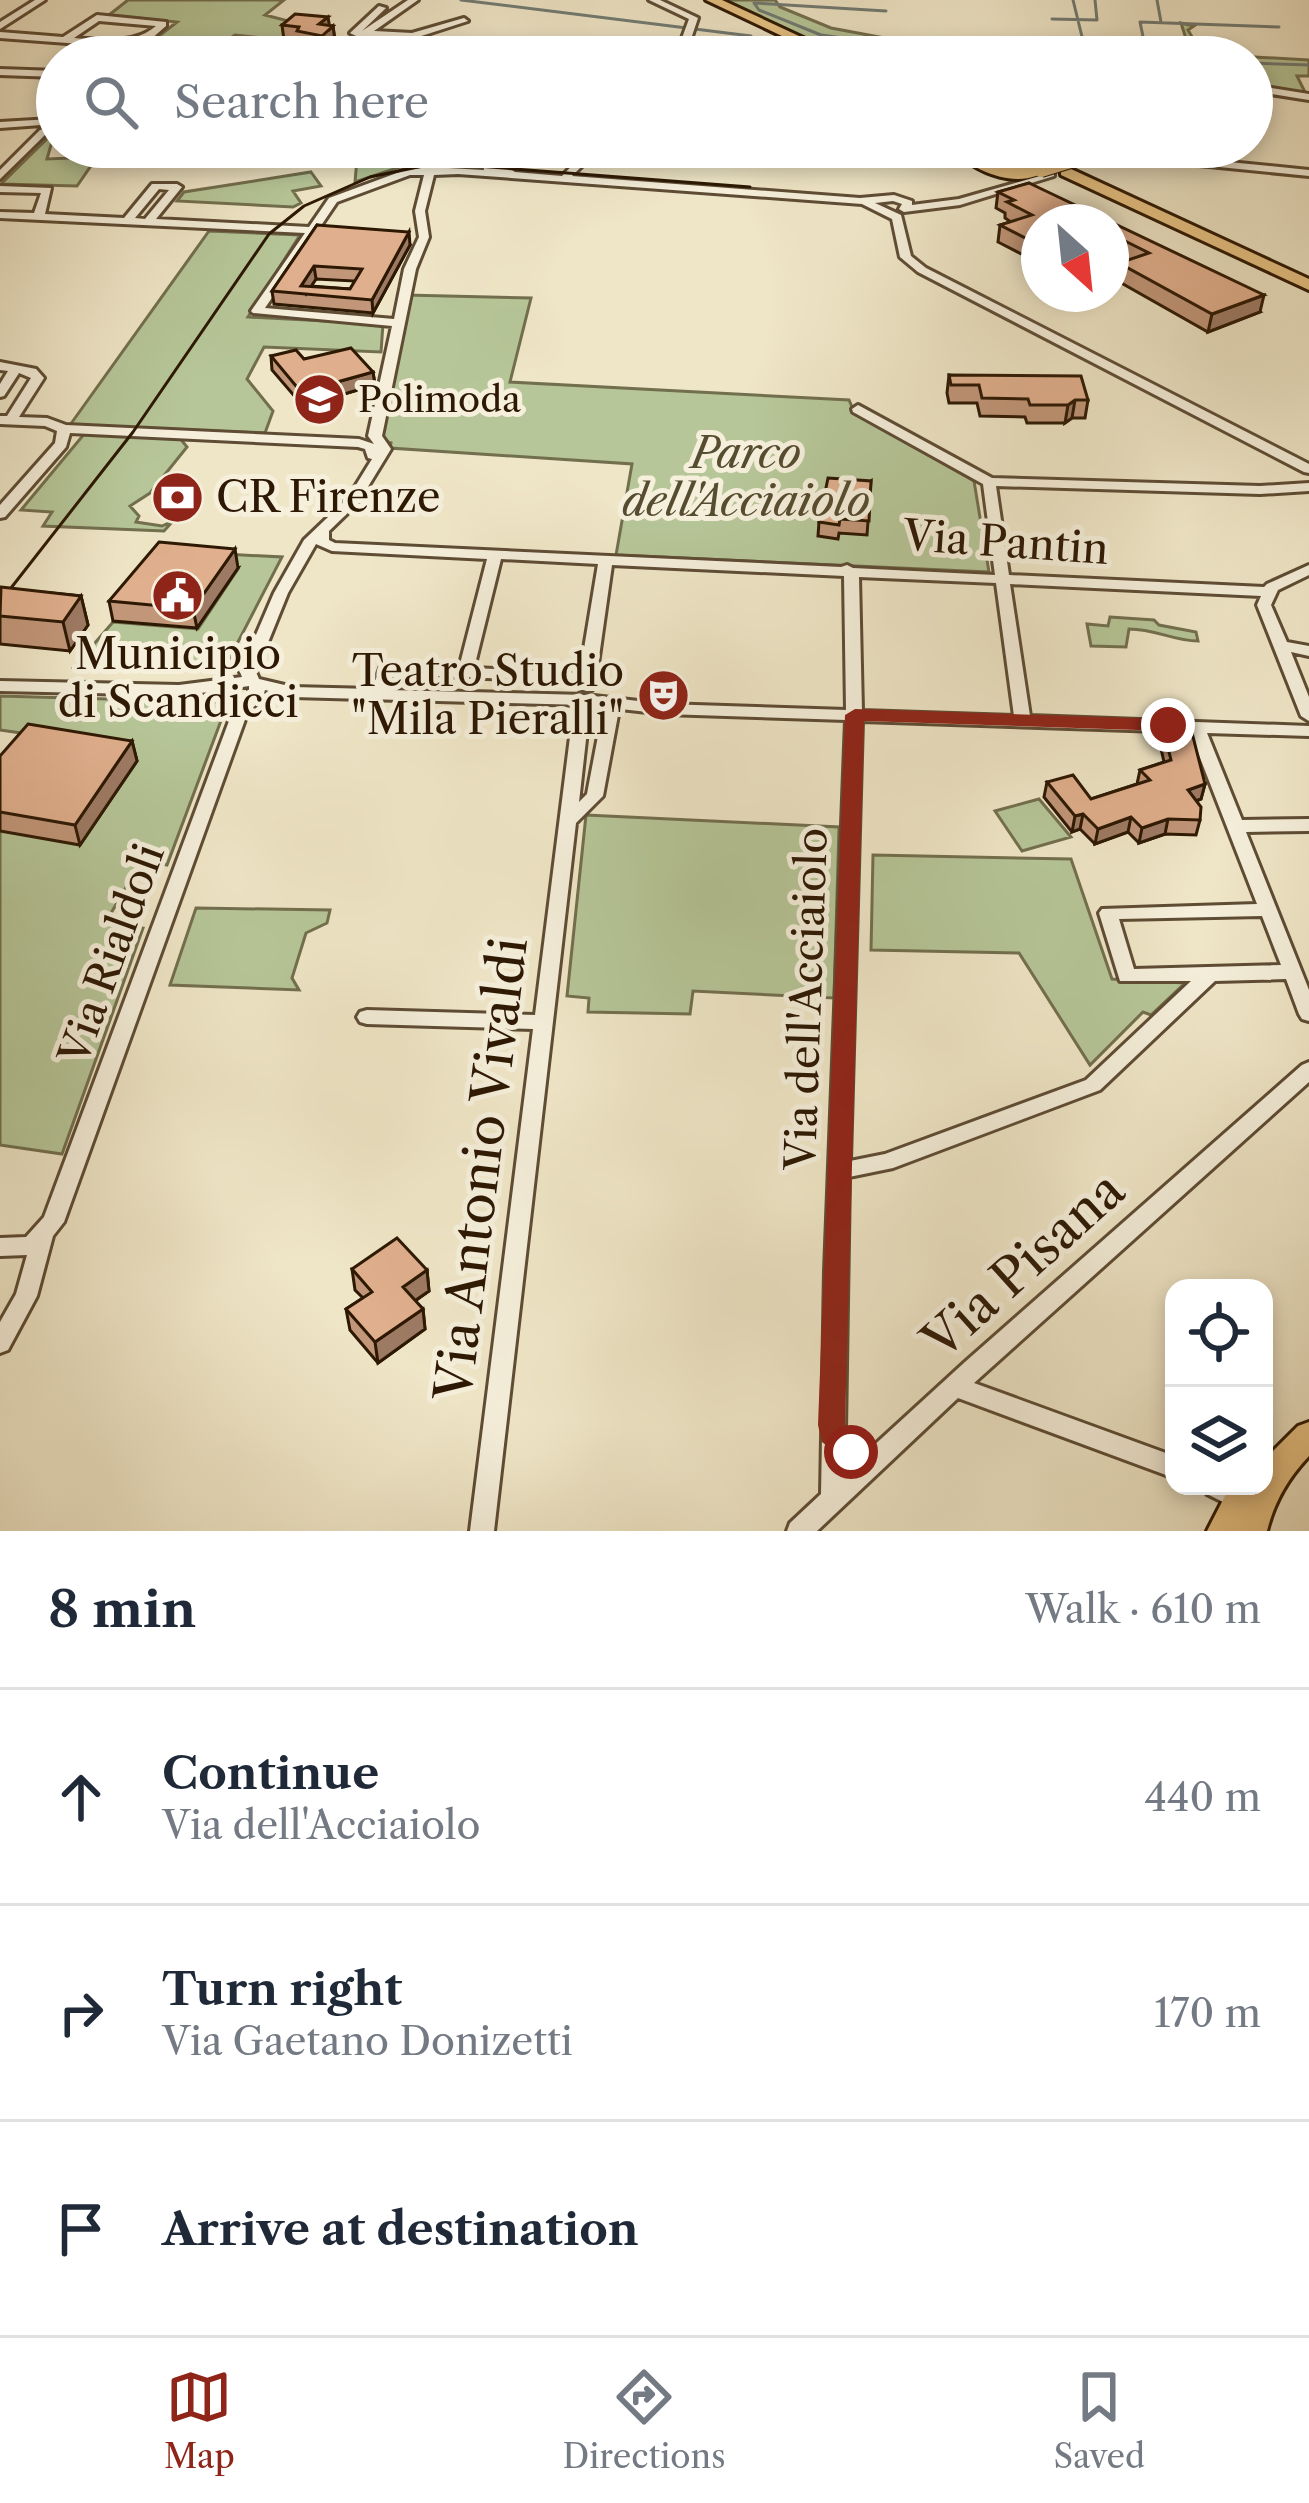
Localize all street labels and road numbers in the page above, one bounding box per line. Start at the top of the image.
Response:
street label: Via Pantin [901,509,1110,575]
street label: Via dell'Acciaiolo [774,827,838,1172]
street label: Via Rialdoli [47,837,175,1072]
street label: Via Antonio Vivaldi [422,934,540,1405]
street label: Via Pisana [909,1158,1136,1372]

